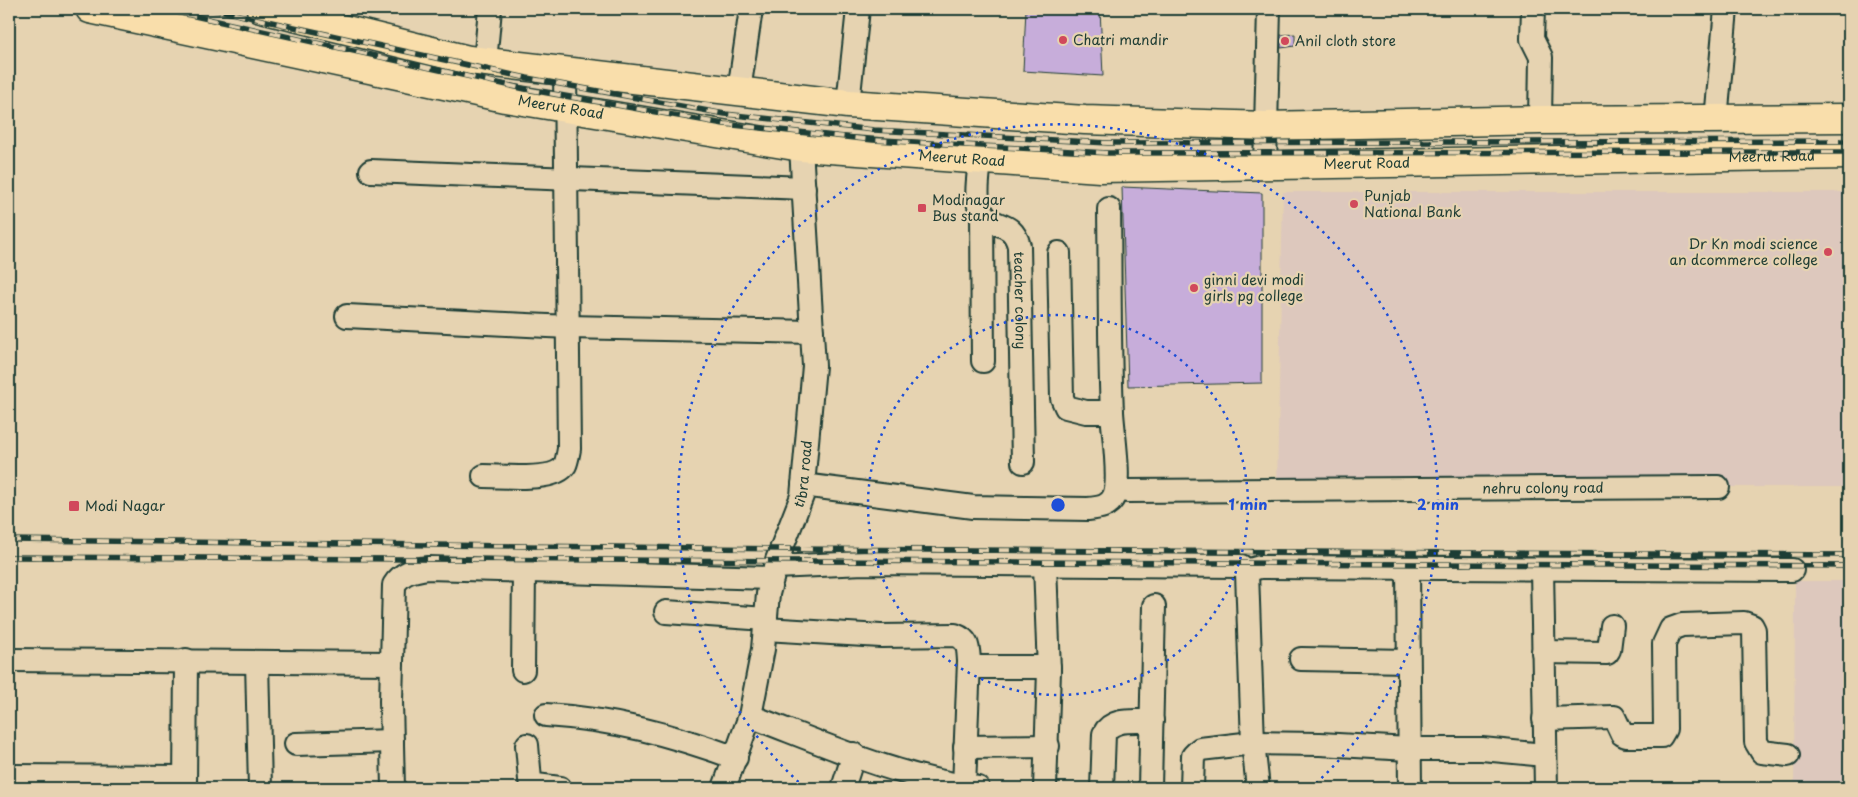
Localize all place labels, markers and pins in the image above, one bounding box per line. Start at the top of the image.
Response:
place label: Chatri mandir [1073,29,1169,50]
place label: Anil cloth store [1295,30,1396,51]
marker: Chatri mandir [1057,34,1069,46]
marker: Anil cloth store [1279,35,1291,47]
place label: Punjab National Bank [1364,185,1462,222]
place label: Modinagar Bus stand [932,189,1006,226]
marker: Punjab National Bank [1348,198,1360,210]
marker: Modinagar Bus stand [916,202,928,214]
place label: Dr Kn modi science an dcommerce college [1669,233,1818,270]
marker: Dr Kn modi science an dcommerce college [1822,246,1834,258]
place label: ginni devi modi girls pg college [1204,269,1304,306]
marker: ginni devi modi girls pg college [1188,282,1200,294]
place label: Modi Nagar [85,495,166,516]
centre of rings [1049,496,1067,514]
marker: Modi Nagar [67,499,81,513]

